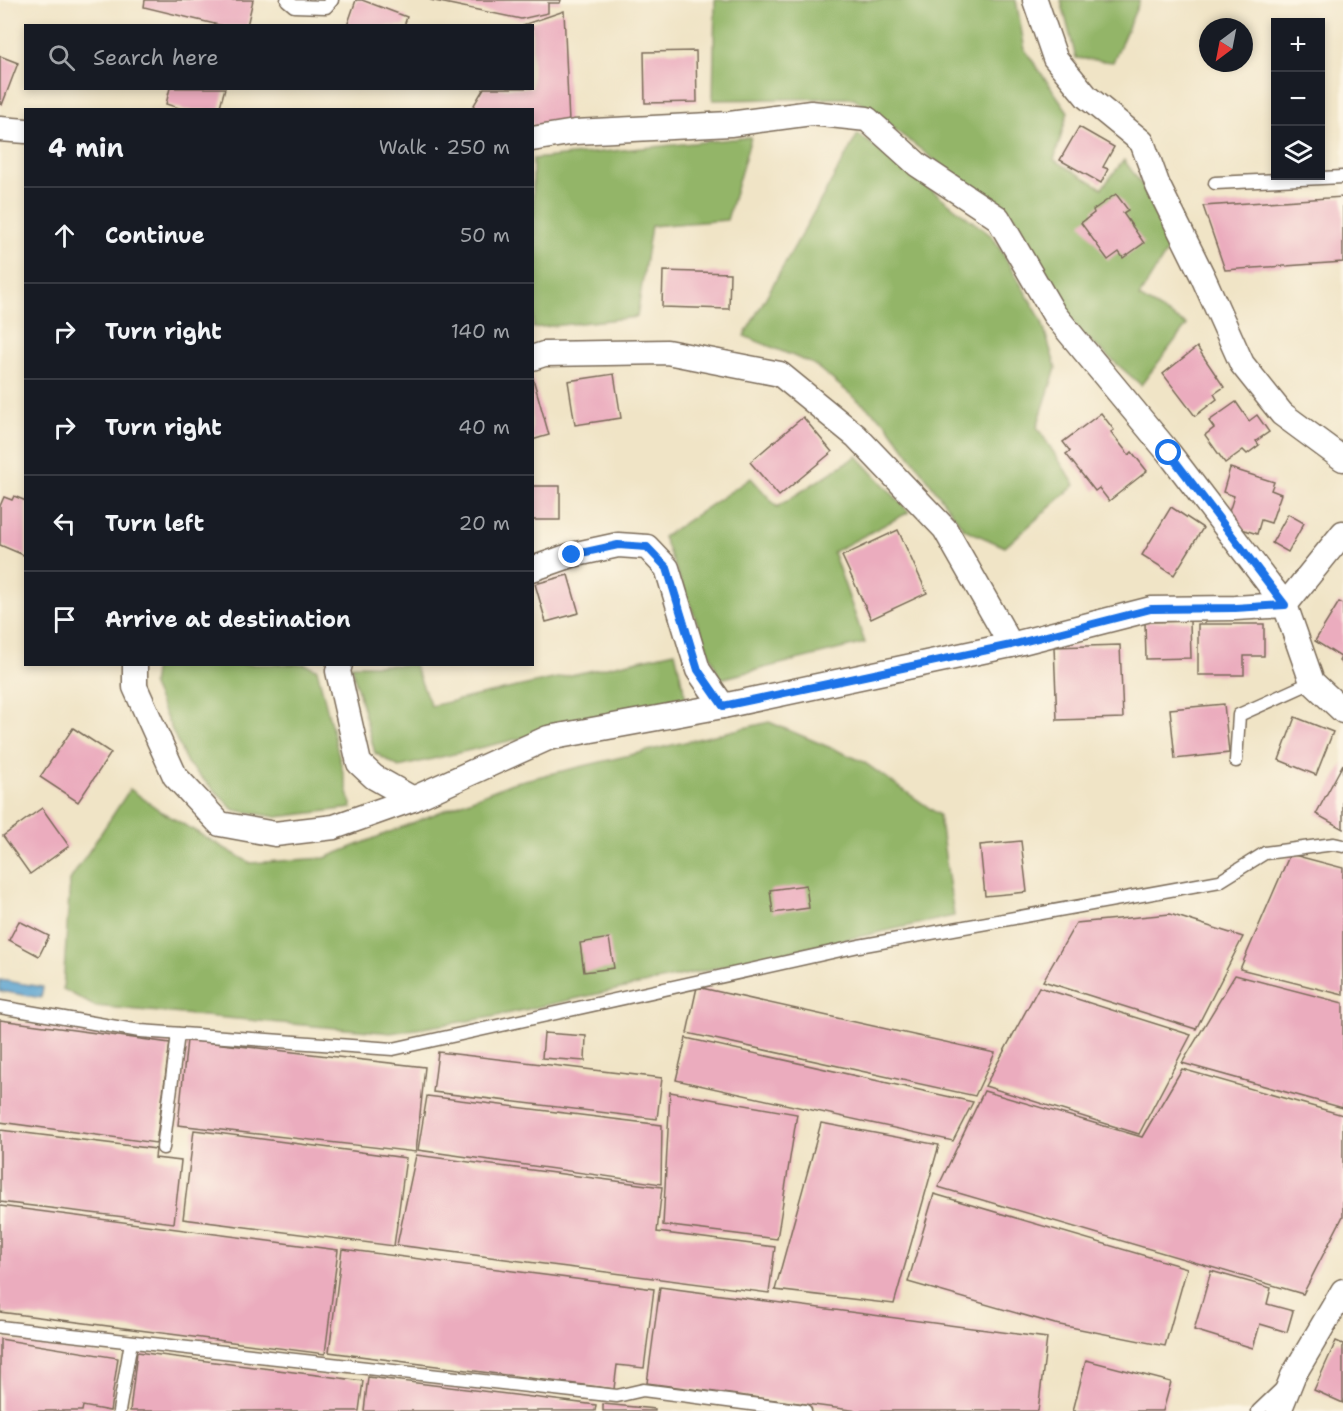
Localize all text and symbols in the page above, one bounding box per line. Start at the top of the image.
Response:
north arrow [1199,18,1253,72]
map controls [1271,18,1325,180]
button: + [1271,18,1325,72]
search box [24,24,534,90]
icon: search [45,41,78,74]
text: Search here [93,43,219,72]
button: − [1271,72,1325,126]
button: layers [1271,126,1325,180]
text: 4 min [48,130,124,165]
text: Walk · 250 m [379,134,510,160]
icon: ahead [48,219,81,252]
text: Continue [105,221,205,250]
text: 50 m [460,222,510,248]
icon: right [48,315,81,348]
text: Turn right [105,317,222,346]
text: 140 m [451,318,510,344]
icon: right [48,411,81,444]
text: Turn right [105,413,222,442]
text: 40 m [458,414,510,440]
route start [1155,439,1181,465]
icon: left [48,507,81,540]
text: Turn left [105,509,204,538]
text: 20 m [459,510,510,536]
route end [558,541,584,567]
icon: arrive [48,603,81,636]
text: Arrive at destination [105,605,351,634]

